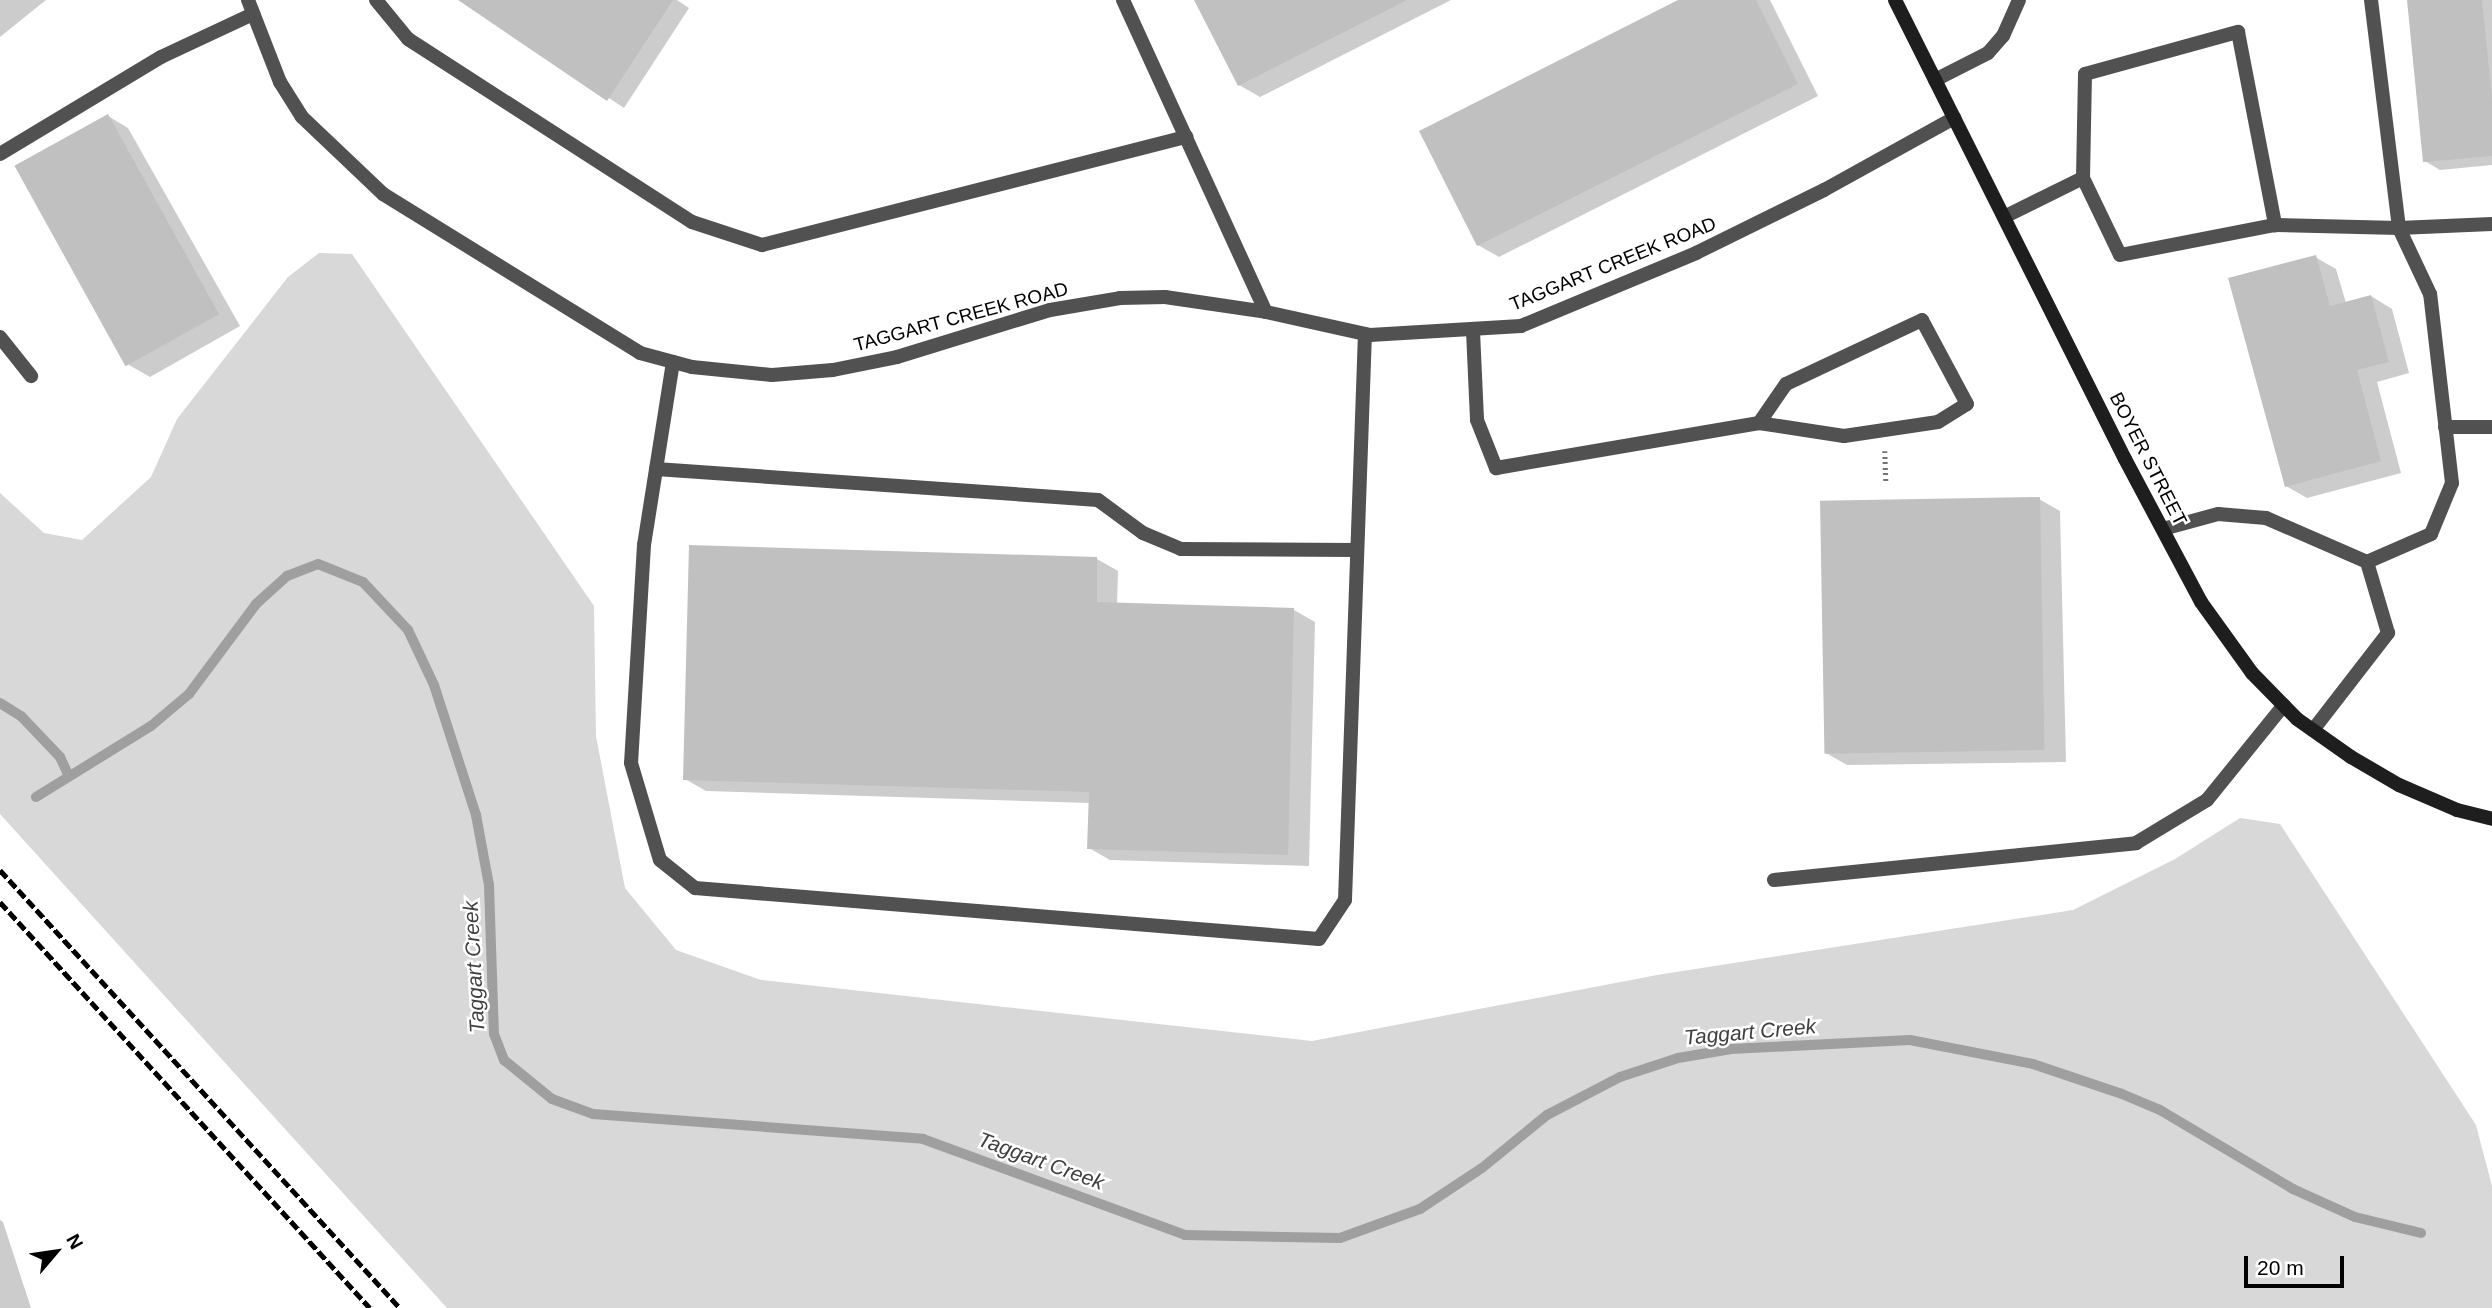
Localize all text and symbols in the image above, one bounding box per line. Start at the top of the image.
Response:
street label: TAGGART CREEK ROAD [1506,212,1720,316]
street label: TAGGART CREEK ROAD [851,277,1071,357]
street label: BOYER STREET [2105,388,2191,530]
water label: Taggart Creek [458,900,490,1034]
water label: Taggart Creek [1683,1014,1817,1050]
water label: Taggart Creek [975,1127,1107,1195]
north arrow [21,1217,91,1287]
text: N [62,1230,87,1253]
scale bar [2247,1242,2347,1286]
text: 20 m [2257,1256,2304,1279]

